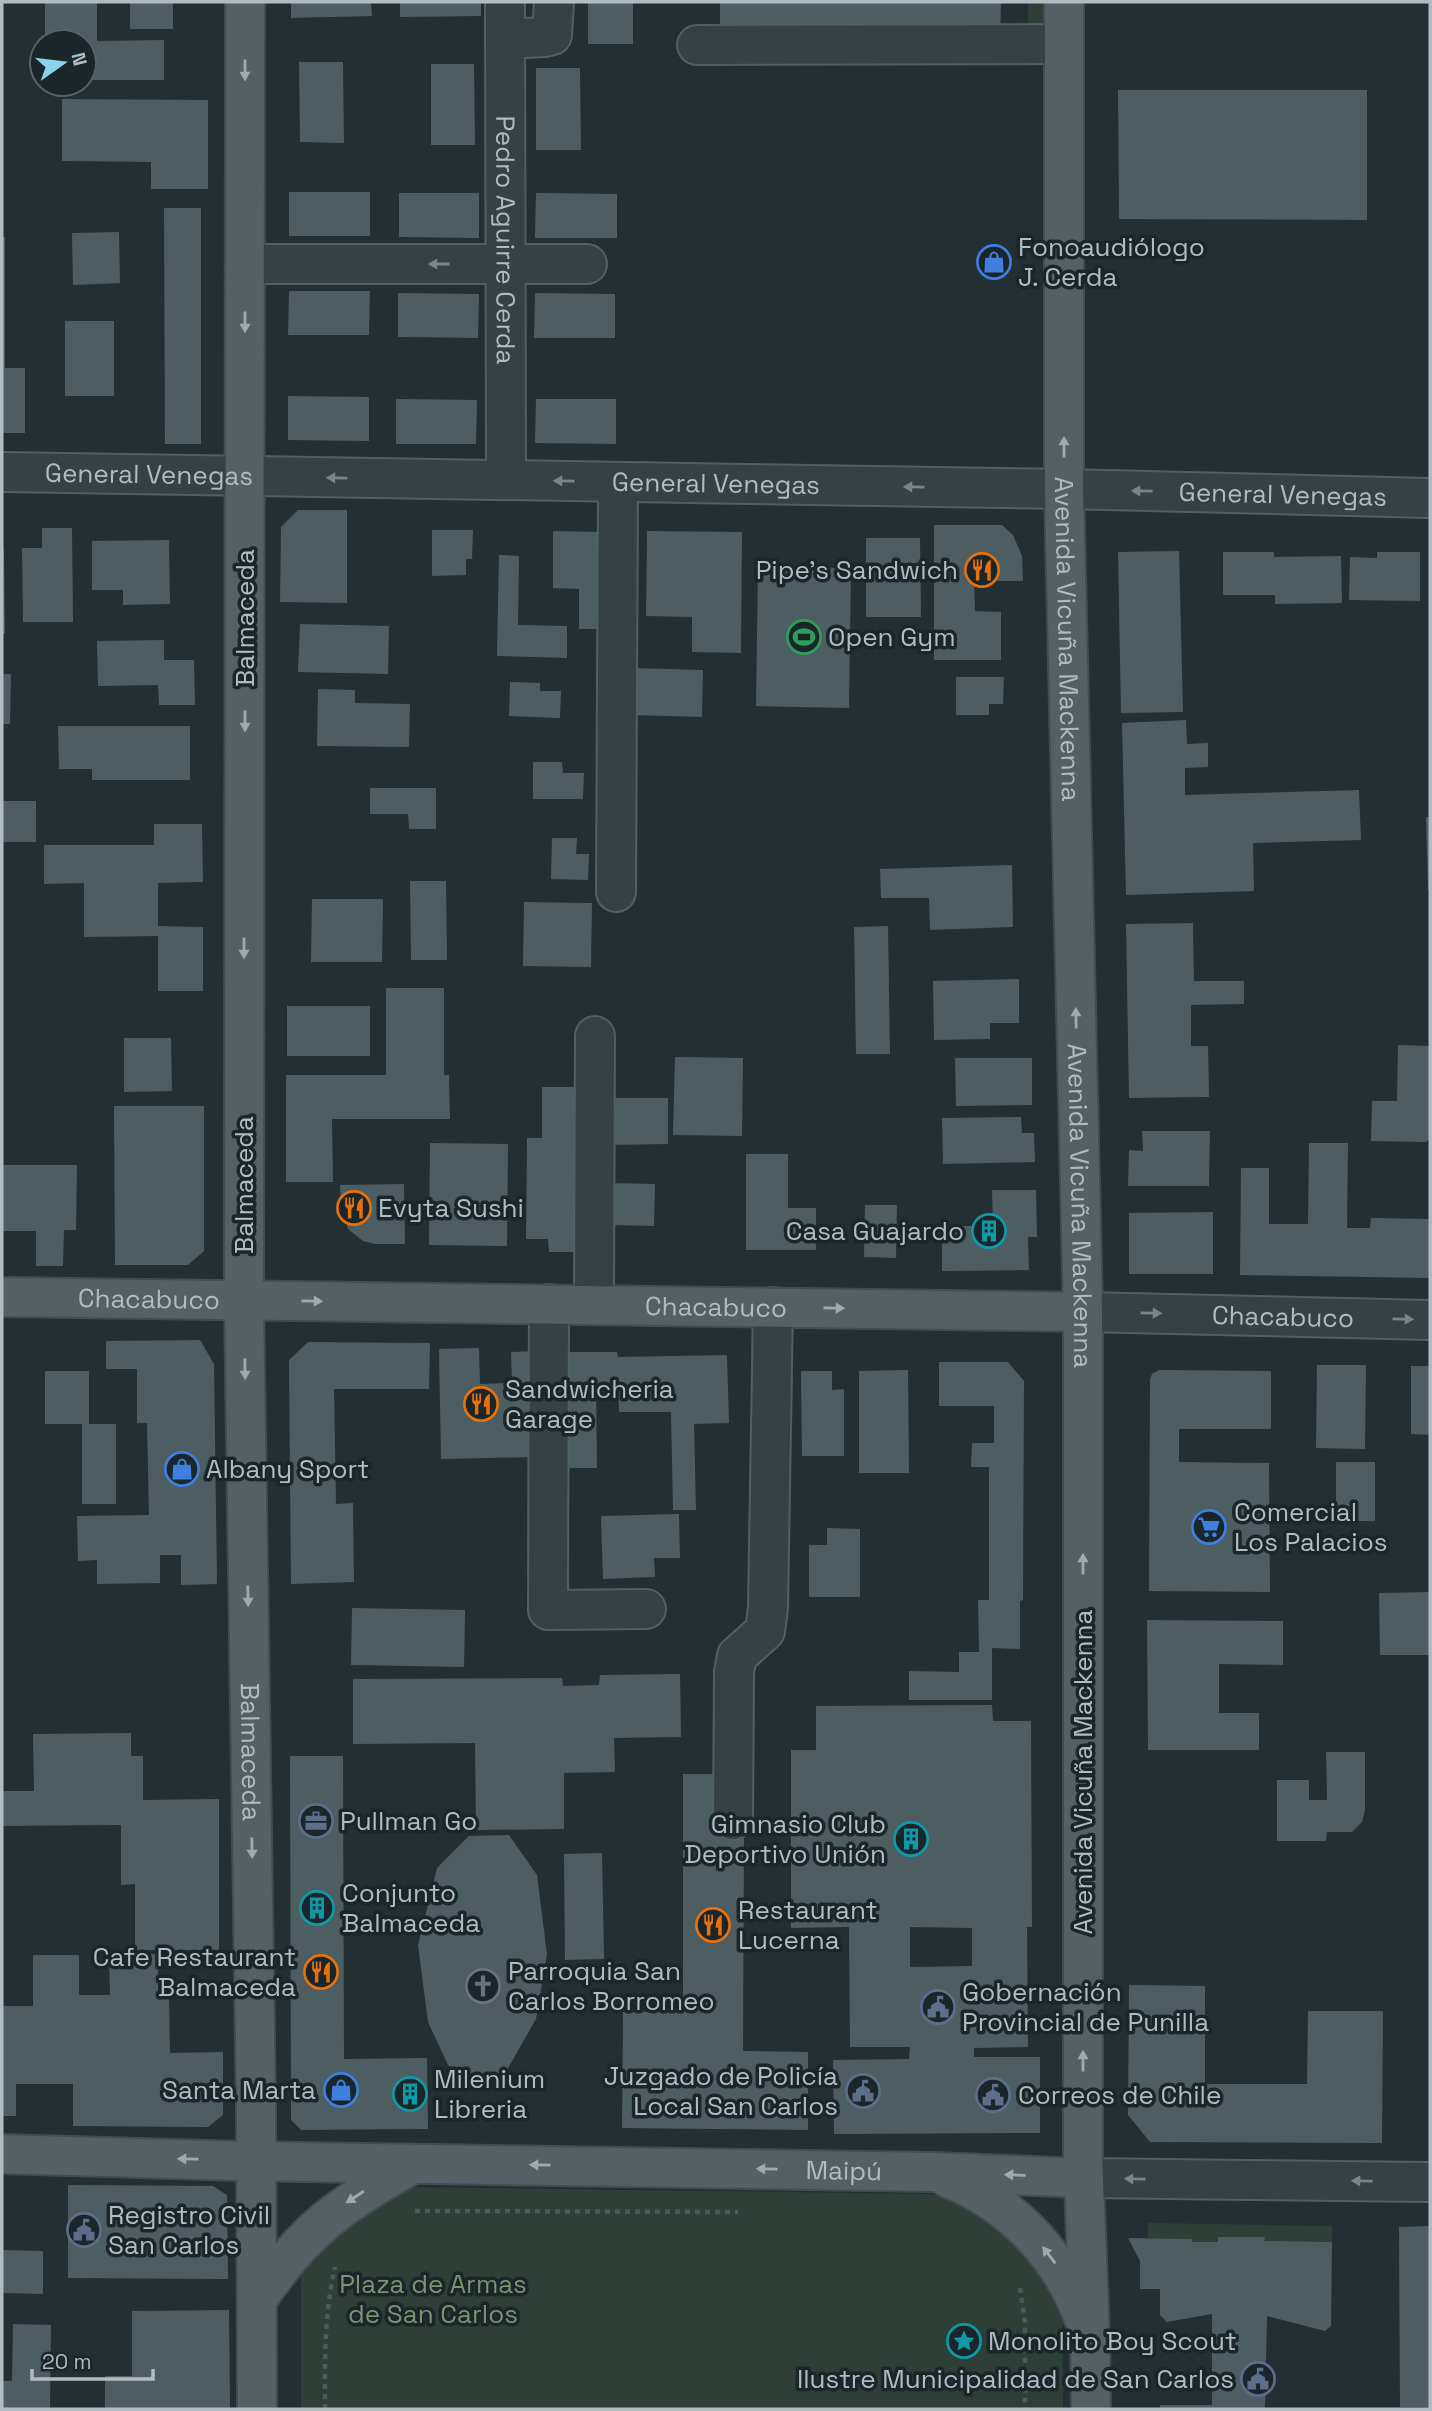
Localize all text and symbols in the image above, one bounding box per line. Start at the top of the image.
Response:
north arrow [28,28,98,98]
text: N [65,50,93,68]
one-way arrow [239,59,251,81]
street label: Pedro Aguirre Cerda [488,115,523,365]
place label: Fonoaudiólogo J. Cerda [1018,230,1205,294]
shop icon: Fonoaudiólogo J. Cerda [975,243,1013,281]
one-way arrow [427,258,449,270]
one-way arrow [240,311,251,333]
one-way arrow [1058,436,1070,458]
street label: General Venegas [45,456,253,493]
street label: General Venegas [612,465,820,502]
one-way arrow [325,472,347,484]
one-way arrow [553,475,575,487]
street label: General Venegas [1178,475,1387,514]
street label: Avenida Vicuña Mackenna [1047,477,1088,802]
one-way arrow [903,481,925,492]
one-way arrow [1130,485,1152,497]
street label: Balmaceda [228,549,262,687]
restaurant icon: Pipe's Sandwich [963,551,1001,589]
place label: Pipe's Sandwich [756,553,958,587]
sports icon: Open Gym [785,618,823,656]
place label: Open Gym [828,620,956,654]
one-way arrow [239,710,251,732]
one-way arrow [238,938,250,960]
one-way arrow [1071,1006,1082,1028]
street label: Avenida Vicuña Mackenna [1060,1043,1100,1368]
street label: Balmaceda [227,1116,261,1254]
restaurant icon: Evyta Sushi [335,1189,373,1227]
place label: Evyta Sushi [378,1191,524,1225]
building icon: Casa Guajardo [970,1212,1008,1250]
place label: Casa Guajardo [786,1214,964,1248]
street label: Chacabuco [78,1281,220,1317]
street label: Chacabuco [645,1289,787,1325]
one-way arrow [301,1295,323,1307]
street label: Chacabuco [1212,1298,1354,1335]
one-way arrow [823,1302,845,1314]
one-way arrow [1141,1307,1163,1319]
one-way arrow [1393,1314,1415,1325]
one-way arrow [239,1358,251,1380]
place label: Sandwicheria Garage [505,1372,674,1436]
restaurant icon: Sandwicheria Garage [462,1385,500,1423]
shop icon: Albany Sport [163,1450,201,1488]
place label: Albany Sport [206,1452,369,1486]
place label: Comercial Los Palacios [1234,1495,1388,1559]
supermarket icon: Comercial Los Palacios [1190,1508,1228,1546]
one-way arrow [1077,1552,1089,1574]
one-way arrow [242,1586,254,1608]
street label: Avenida Vicuña Mackenna [1066,1610,1100,1934]
street label: Balmaceda [233,1683,269,1821]
office icon: Pullman Go [297,1802,335,1840]
place label: Pullman Go [340,1804,477,1838]
place label: Gimnasio Club Deportivo Unión [685,1807,886,1871]
building icon: Gimnasio Club Deportivo Unión [892,1820,930,1858]
one-way arrow [246,1838,258,1860]
place label: Conjunto Balmaceda [342,1876,480,1940]
building icon: Conjunto Balmaceda [298,1889,336,1927]
place label: Restaurant Lucerna [738,1893,877,1957]
restaurant icon: Restaurant Lucerna [694,1906,732,1944]
place label: Cafe Restaurant Balmaceda [93,1940,296,2004]
restaurant icon: Cafe Restaurant Balmaceda [302,1953,340,1991]
place label: Parroquia San Carlos Borromeo [508,1954,715,2018]
church icon: Parroquia San Carlos Borromeo [464,1967,502,2005]
place label: Gobernación Provincial de Punilla [962,1975,1209,2039]
public building icon: Gobernación Provincial de Punilla [919,1988,957,2026]
one-way arrow [1077,2049,1089,2071]
place label: Juzgado de Policía Local San Carlos [604,2059,838,2123]
place label: Milenium Libreria [434,2062,545,2126]
shop icon: Santa Marta [322,2071,360,2109]
public building icon: Juzgado de Policía Local San Carlos [844,2072,882,2110]
place label: Santa Marta [162,2073,316,2107]
building icon: Milenium Libreria [391,2075,429,2113]
public building icon: Correos de Chile [974,2076,1012,2114]
place label: Correos de Chile [1018,2078,1221,2112]
one-way arrow [177,2153,199,2165]
street label: Maipú [805,2153,882,2188]
one-way arrow [528,2159,550,2171]
one-way arrow [756,2163,778,2175]
one-way arrow [1004,2169,1026,2180]
one-way arrow [1123,2173,1145,2185]
one-way arrow [1351,2175,1373,2187]
one-way arrow [346,2191,365,2204]
place label: Registro Civil San Carlos [108,2198,270,2262]
public building icon: Registro Civil San Carlos [65,2211,103,2249]
one-way arrow [1042,2246,1056,2265]
park label: Plaza de Armas de San Carlos [339,2267,527,2331]
place icon: Monolito Boy Scout [945,2322,983,2360]
place label: Monolito Boy Scout [988,2324,1237,2358]
scale bar [32,2338,152,2382]
text: 20 m [42,2348,92,2375]
public building icon: Ilustre Municipalidad de San Carlos [1239,2360,1277,2398]
place label: Ilustre Municipalidad de San Carlos [797,2362,1234,2396]

